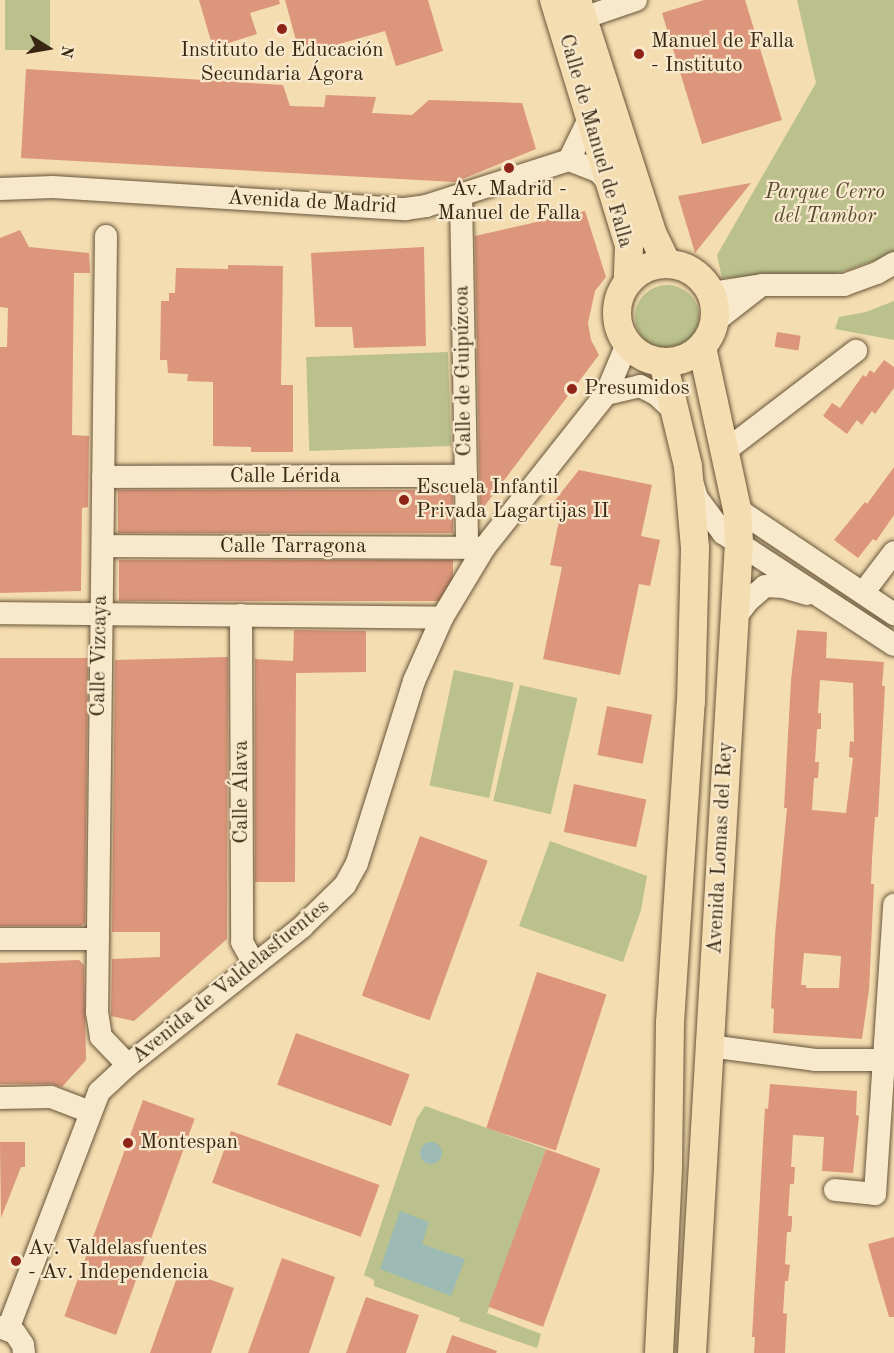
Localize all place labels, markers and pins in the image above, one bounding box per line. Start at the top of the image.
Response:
marker: Instituto de Educación Secundaria Ágora [275,22,289,36]
place label: Manuel de Falla - Instituto [651,29,794,79]
place label: Instituto de Educación Secundaria Ágora [180,38,384,88]
marker: Manuel de Falla - Instituto [632,47,646,61]
marker: Av. Madrid - Manuel de Falla [502,161,516,175]
place label: Av. Madrid - Manuel de Falla [437,177,581,227]
place label: Presumidos [584,376,690,402]
marker: Presumidos [565,382,579,396]
place label: Escuela Infantil Privada Lagartijas II [416,475,609,525]
marker: Escuela Infantil Privada Lagartijas II [397,493,411,507]
place label: Montespan [140,1130,238,1156]
marker: Montespan [121,1136,135,1150]
place label: Av. Valdelasfuentes - Av. Independencia [28,1236,209,1286]
marker: Av. Valdelasfuentes - Av. Independencia [9,1254,23,1268]

